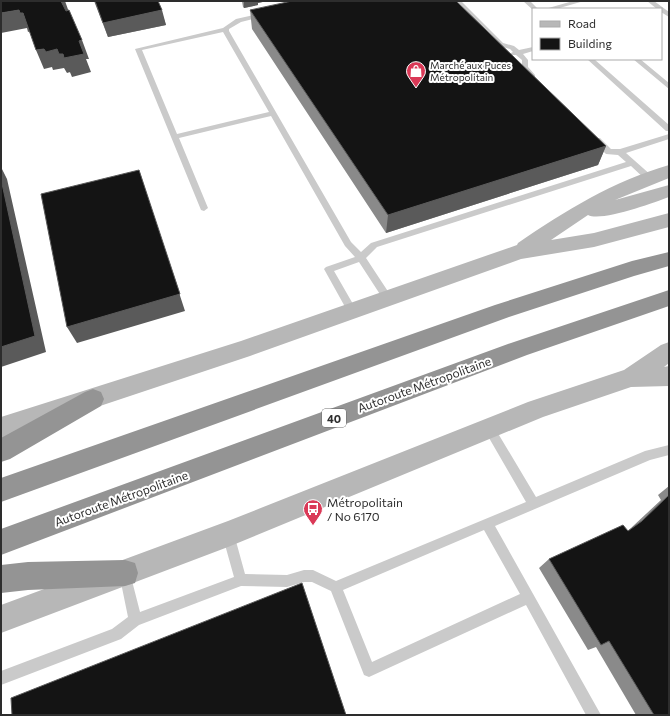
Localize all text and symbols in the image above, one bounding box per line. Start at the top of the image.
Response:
legend [532,8,662,60]
text: Road [568,16,596,30]
text: Building [568,36,612,50]
place label: Marché aux Puces Métropolitain [430,59,512,83]
shop icon: Marché aux Puces Métropolitain [405,60,427,88]
street label: Autoroute Métropolitaine [355,353,493,415]
road number: 40 [322,409,346,427]
street label: Autoroute Métropolitaine [52,467,190,529]
place label: Métropolitain / No 6170 [327,495,403,523]
bus stop icon: Métropolitain / No 6170 [302,498,324,526]

